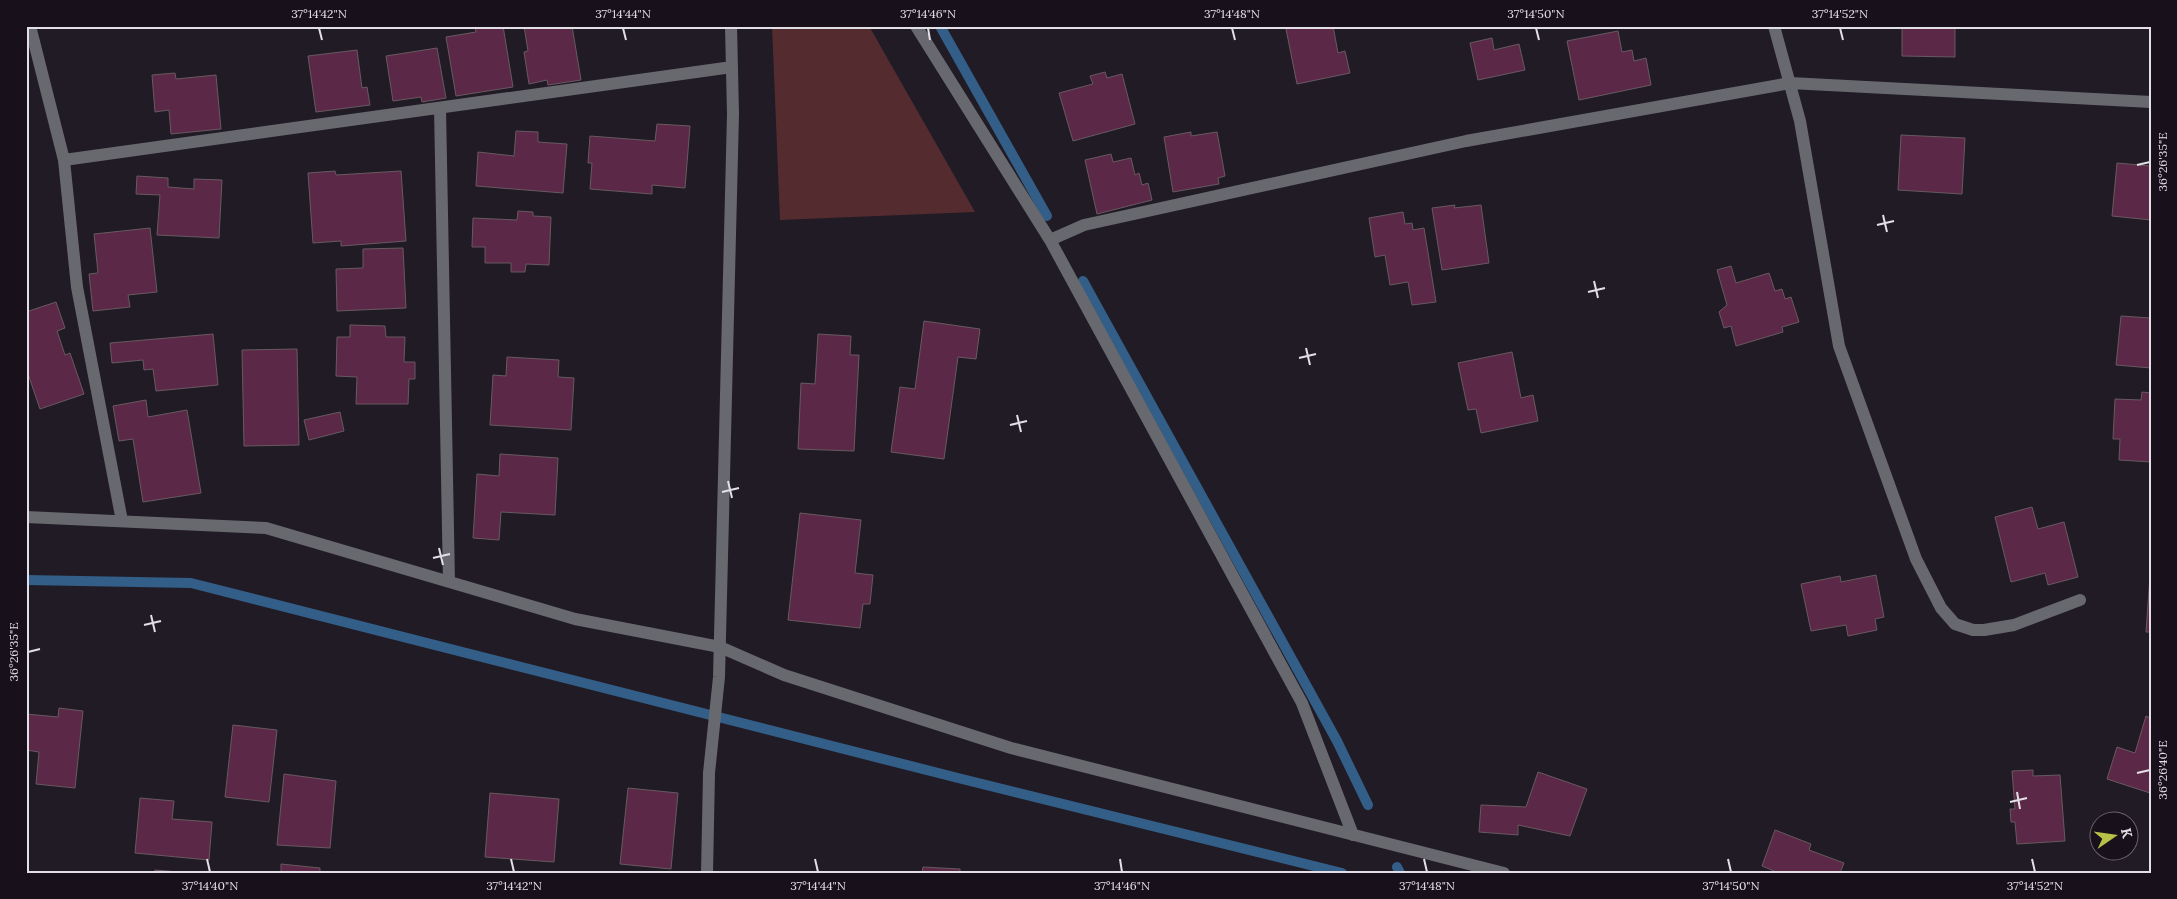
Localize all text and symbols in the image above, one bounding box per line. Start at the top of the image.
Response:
text: 37°14'42"N [291,6,347,21]
text: 37°14'44"N [595,6,651,21]
text: 37°14'46"N [900,6,956,21]
text: 37°14'48"N [1204,6,1260,21]
text: 37°14'50"N [1507,6,1565,21]
text: 37°14'52"N [1812,6,1868,21]
text: 36°26'35"E [2155,132,2170,192]
text: 36°26'35"E [6,622,21,682]
text: 36°26'40"E [2155,740,2170,800]
north arrow [2090,812,2140,862]
text: K [2117,826,2137,840]
text: 37°14'40"N [182,878,238,893]
text: 37°14'42"N [486,878,542,893]
text: 37°14'44"N [790,878,846,893]
text: 37°14'46"N [1094,878,1150,893]
text: 37°14'48"N [1399,878,1455,893]
text: 37°14'50"N [1702,878,1760,893]
text: 37°14'52"N [2007,878,2063,893]

